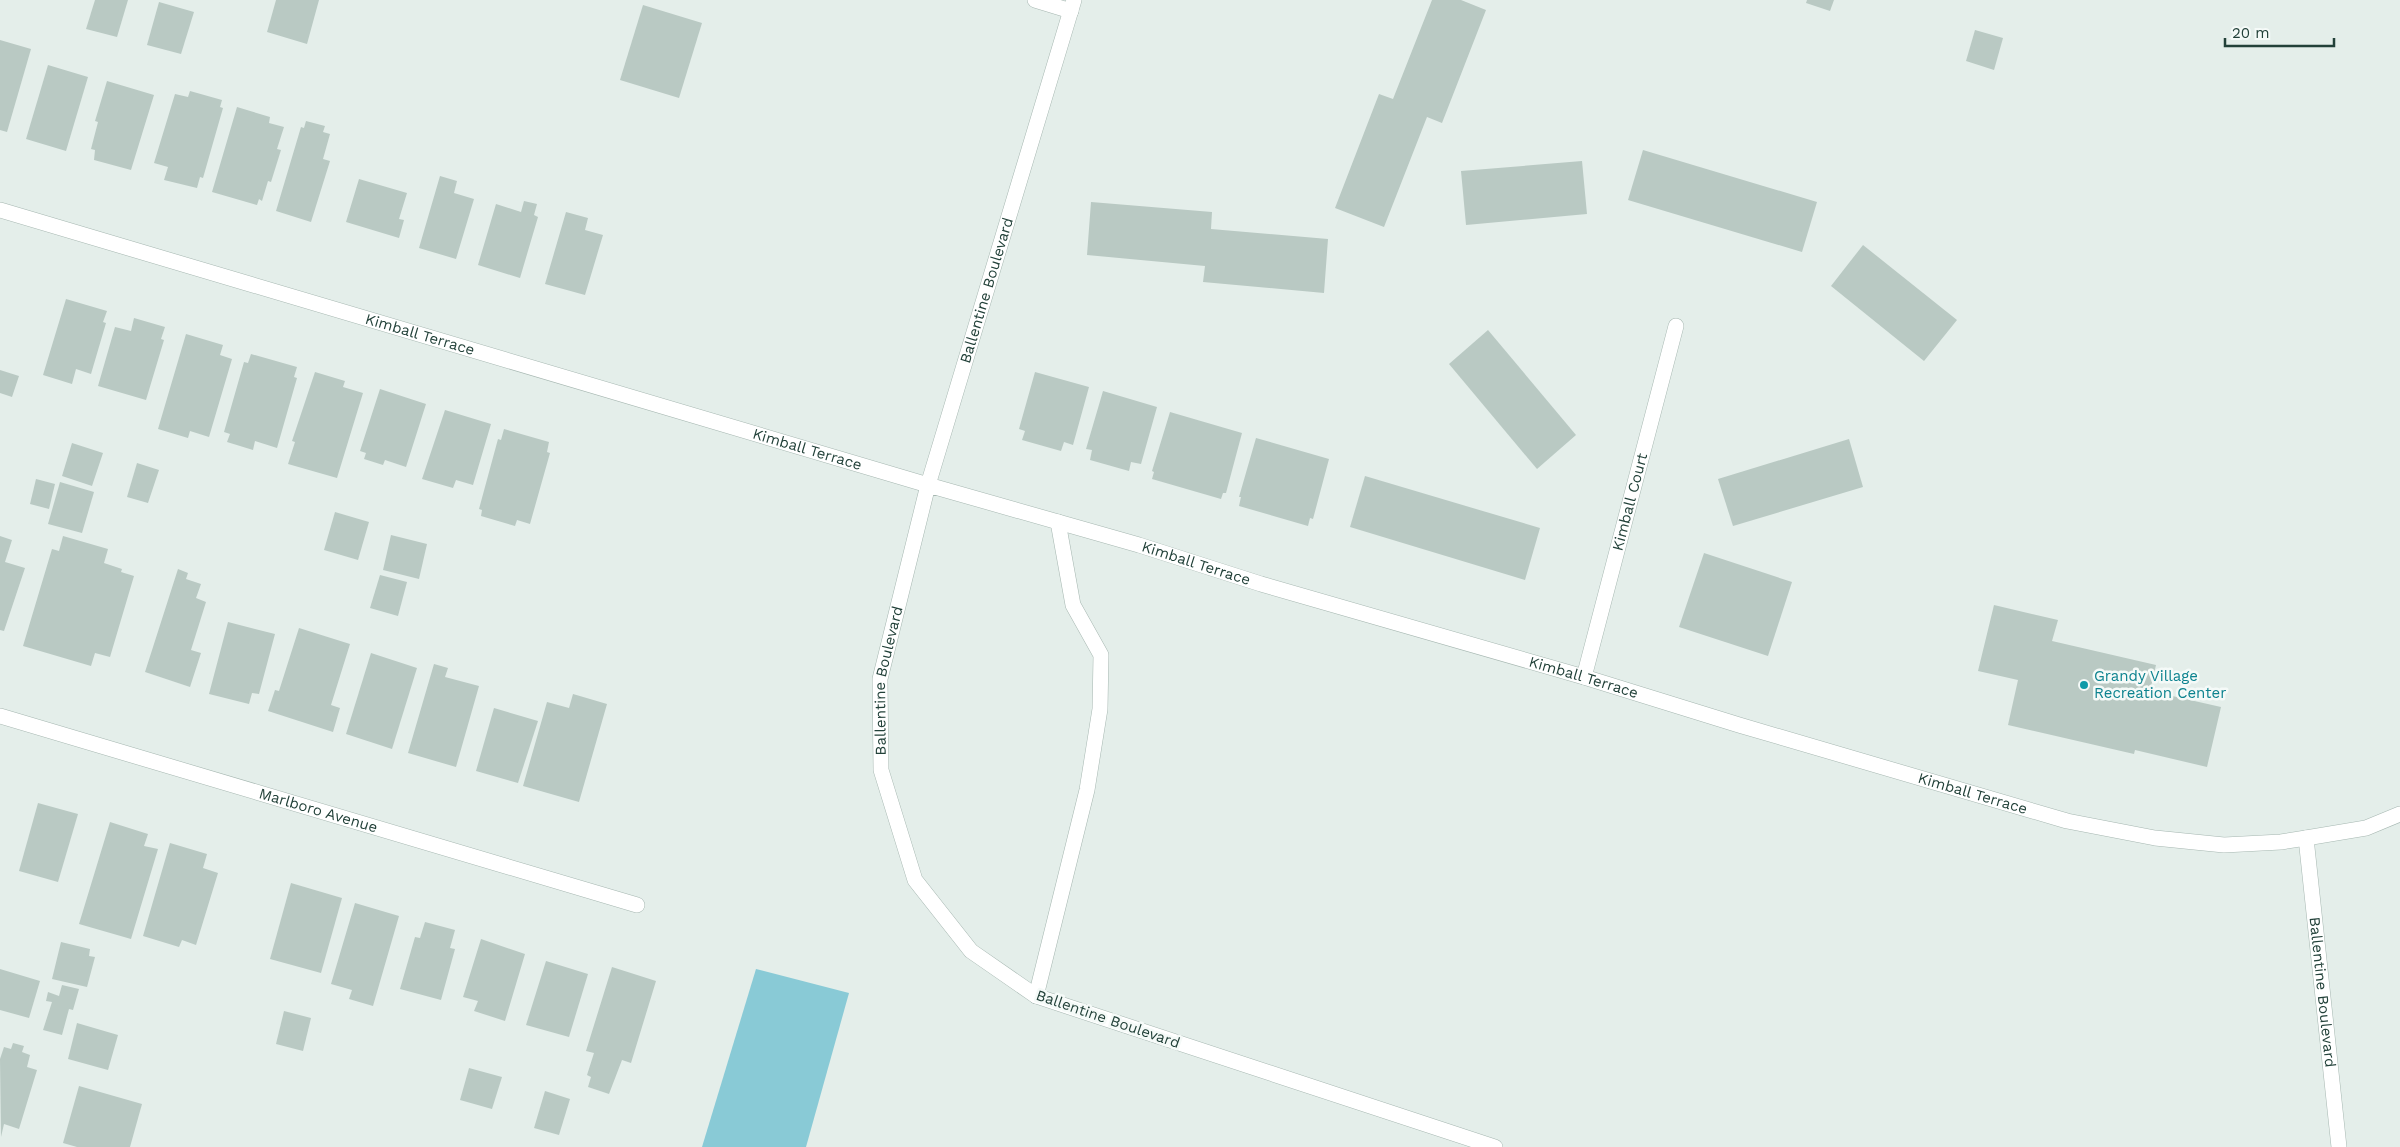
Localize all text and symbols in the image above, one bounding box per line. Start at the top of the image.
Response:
scale bar [2225,15,2334,47]
text: 20 m [2232,24,2270,42]
street label: Ballentine Boulevard [956,216,1017,366]
street label: Kimball Terrace [363,310,477,359]
street label: Kimball Terrace [751,425,864,474]
street label: Kimball Court [1608,450,1652,553]
street label: Kimball Terrace [1139,537,1253,589]
street label: Ballentine Boulevard [871,604,907,756]
street label: Kimball Terrace [1527,653,1640,702]
place label: Grandy Village Recreation Center [2094,667,2226,702]
marker: Grandy Village Recreation Center [2078,679,2090,691]
street label: Kimball Terrace [1916,769,2030,818]
street label: Marlboro Avenue [257,784,380,837]
street label: Ballentine Boulevard [2305,916,2339,1068]
street label: Ballentine Boulevard [1034,986,1182,1052]

